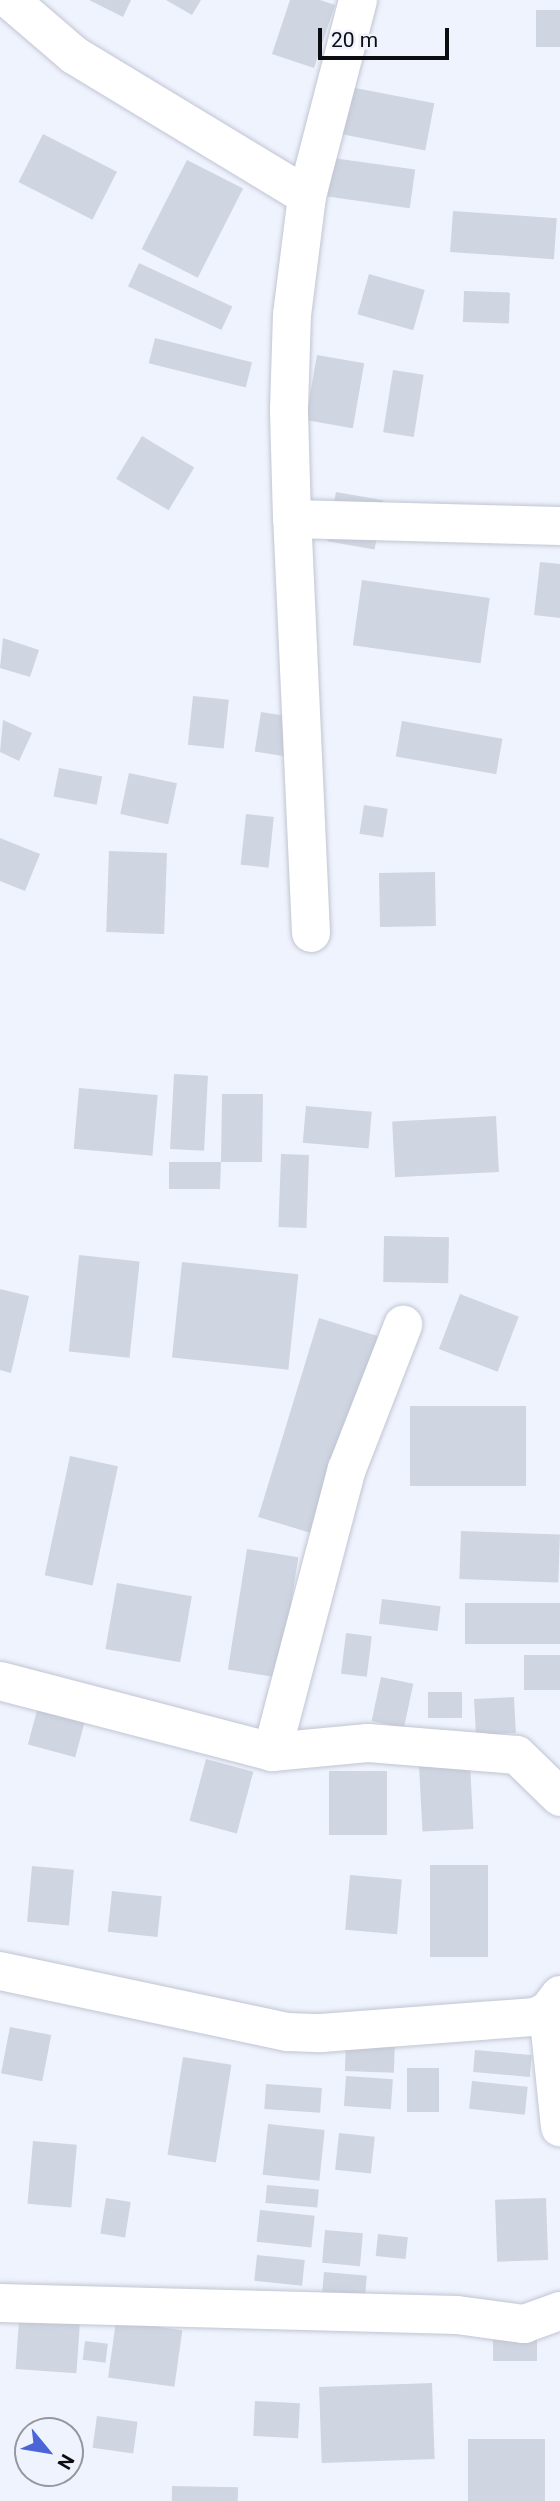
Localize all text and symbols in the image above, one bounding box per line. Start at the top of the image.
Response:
scale bar [322,14,453,58]
text: 20 m [331,28,378,52]
north arrow [14,2417,84,2487]
text: N [53,2450,79,2473]

